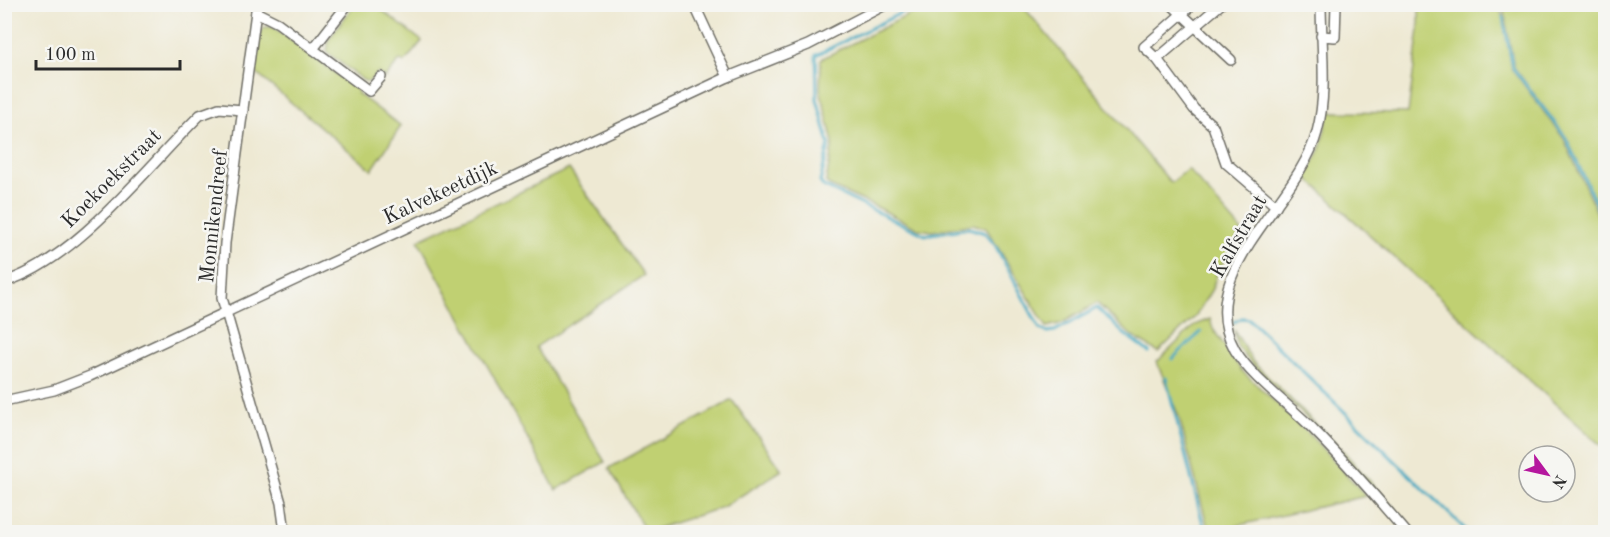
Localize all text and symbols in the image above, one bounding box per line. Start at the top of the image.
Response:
scale bar [36,33,180,71]
text: 100 m [45,46,96,64]
street label: Koekoekstraat [58,125,166,233]
street label: Monnikendreef [197,147,232,284]
street label: Kalvekeetdijk [380,158,501,229]
street label: Kalfstraat [1207,192,1271,282]
north arrow [1517,444,1577,504]
text: N [1547,472,1568,491]

